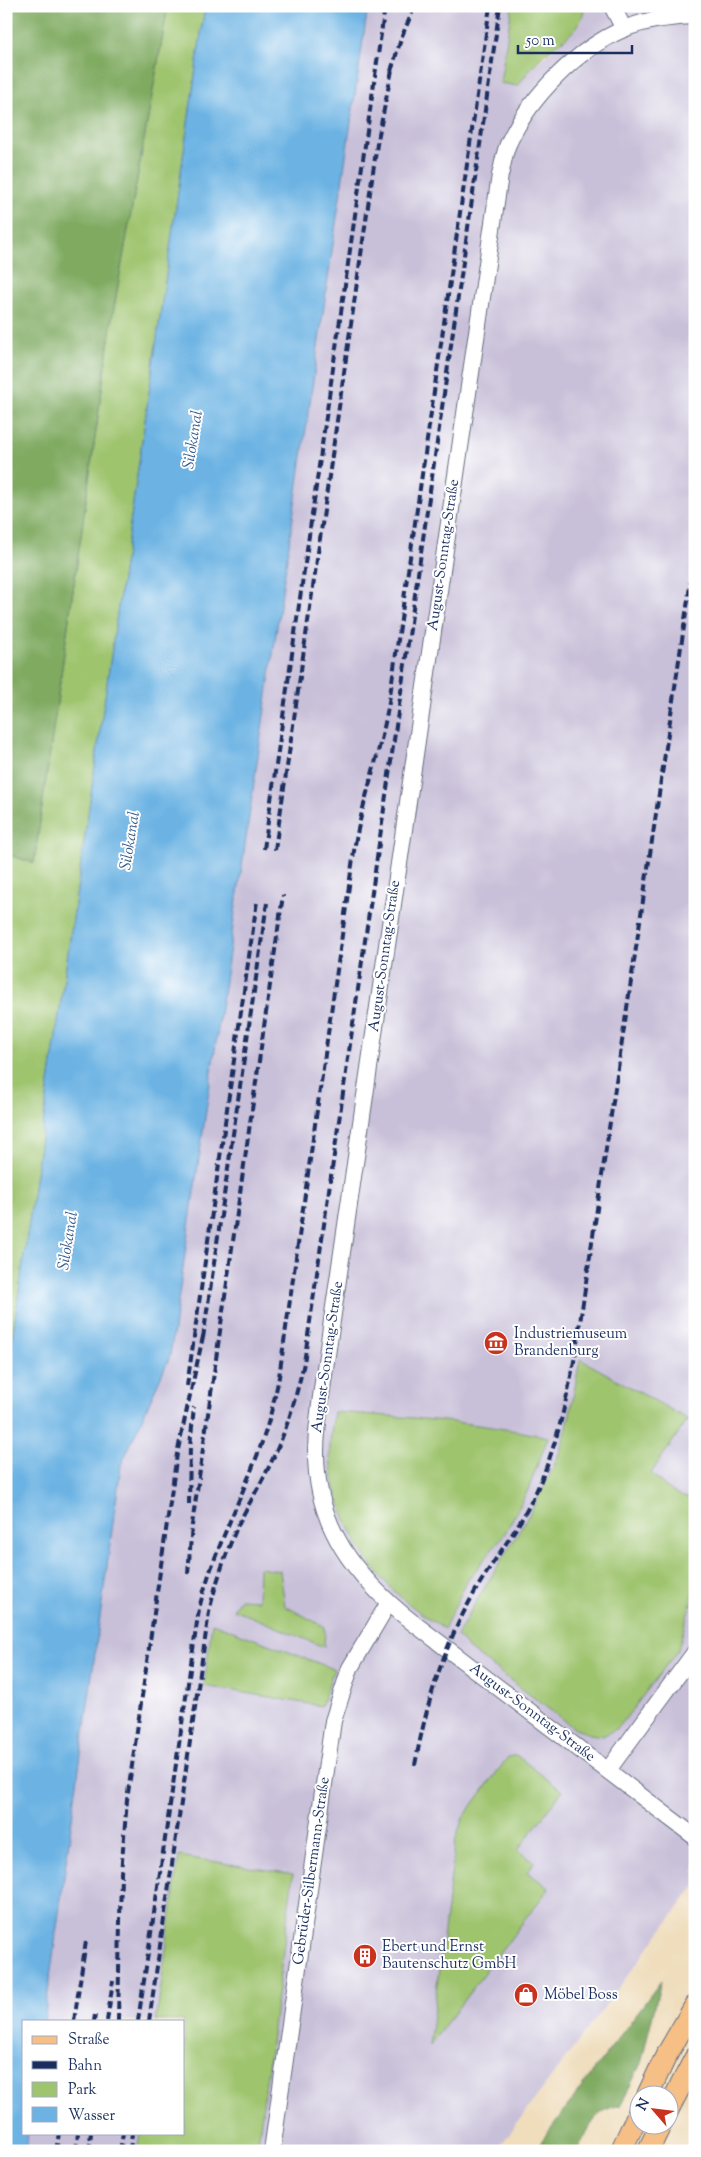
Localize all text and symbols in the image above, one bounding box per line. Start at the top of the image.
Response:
scale bar [518,22,632,54]
text: 50 m [525,31,555,52]
water label: Silokanal [178,409,210,471]
street label: August-Sonntag-Straße [423,478,465,632]
water label: Silokanal [115,810,147,872]
street label: August-Sonntag-Straße [364,879,406,1033]
water label: Silokanal [53,1210,85,1272]
street label: August-Sonntag-Straße [307,1280,349,1434]
place label: Industriemuseum Brandenburg [514,1324,628,1362]
museum icon: Industriemuseum Brandenburg [483,1330,509,1356]
street label: August-Sonntag-Straße [465,1659,599,1767]
street label: Gebrüder-Silbermann-Straße [288,1776,336,1966]
place label: Ebert und Ernst Bautenschutz GmbH [382,1937,516,1975]
building icon: Ebert und Ernst Bautenschutz GmbH [352,1943,378,1969]
shop icon: Möbel Boss [513,1982,539,2008]
place label: Möbel Boss [544,1985,618,2006]
legend [22,2020,185,2134]
text: Straße [68,2030,110,2051]
text: Bahn [68,2056,102,2077]
text: Park [68,2080,97,2101]
north arrow [628,2084,678,2134]
text: N [633,2095,656,2114]
text: Wasser [68,2106,115,2127]

